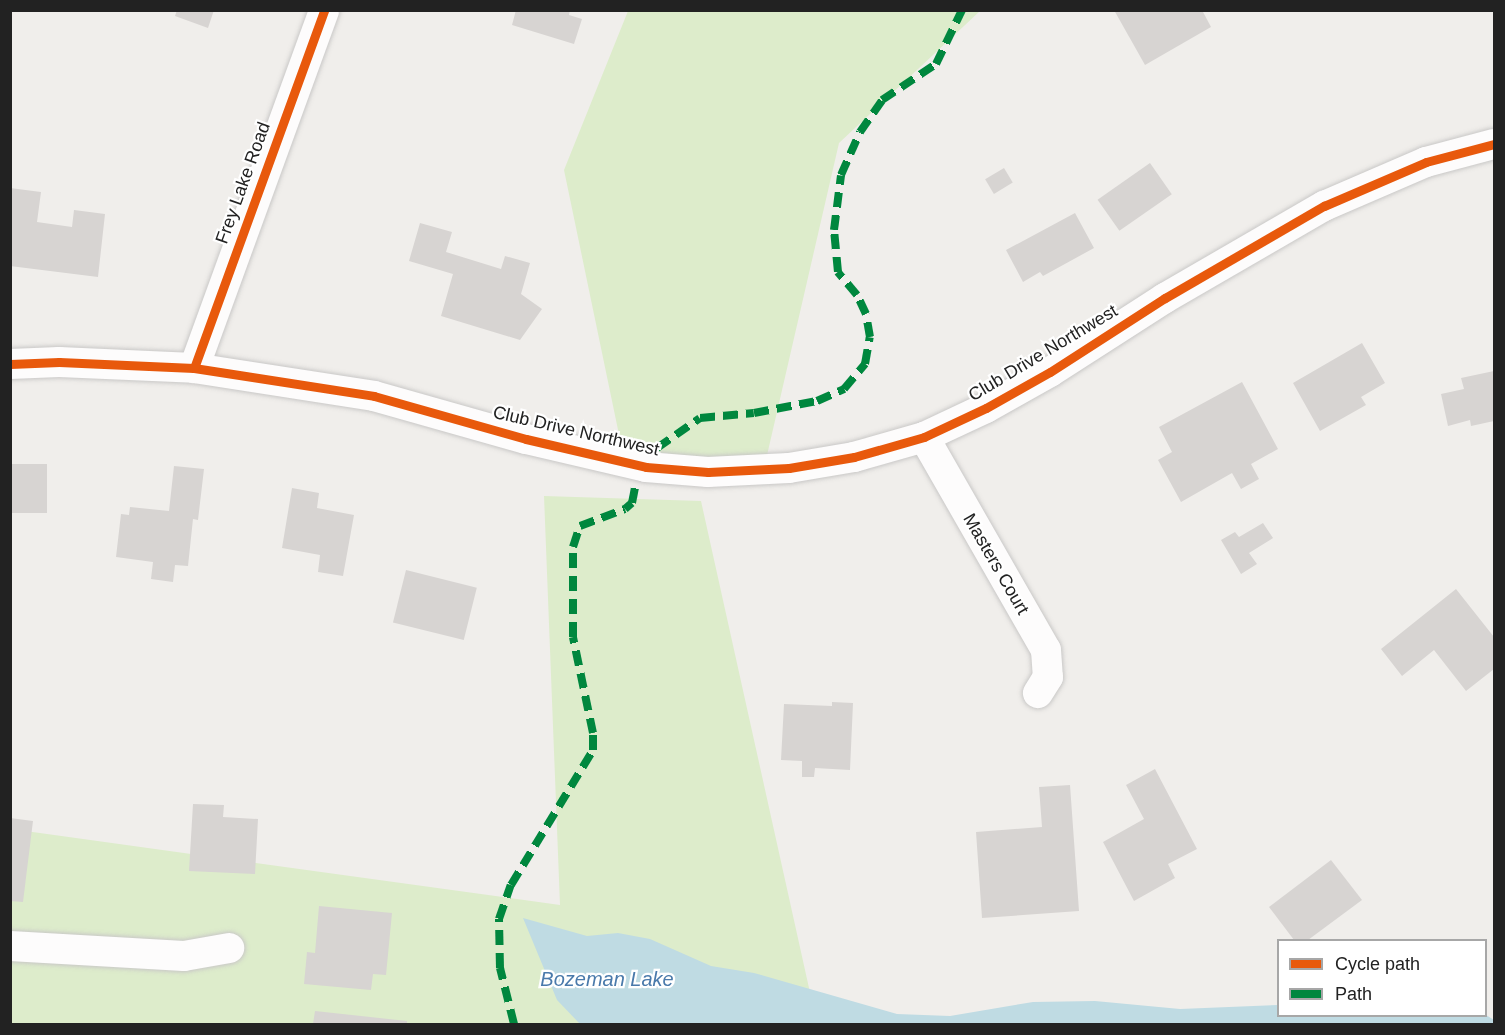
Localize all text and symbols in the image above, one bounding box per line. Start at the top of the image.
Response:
street label: Frey Lake Road [211,119,275,247]
street label: Club Drive Northwest [965,300,1121,406]
street label: Club Drive Northwest [491,401,661,461]
street label: Masters Court [958,510,1034,618]
legend [1277,939,1487,1017]
text: Cycle path [1335,954,1420,974]
water label: Bozeman Lake [540,967,674,991]
text: Path [1335,984,1372,1004]

